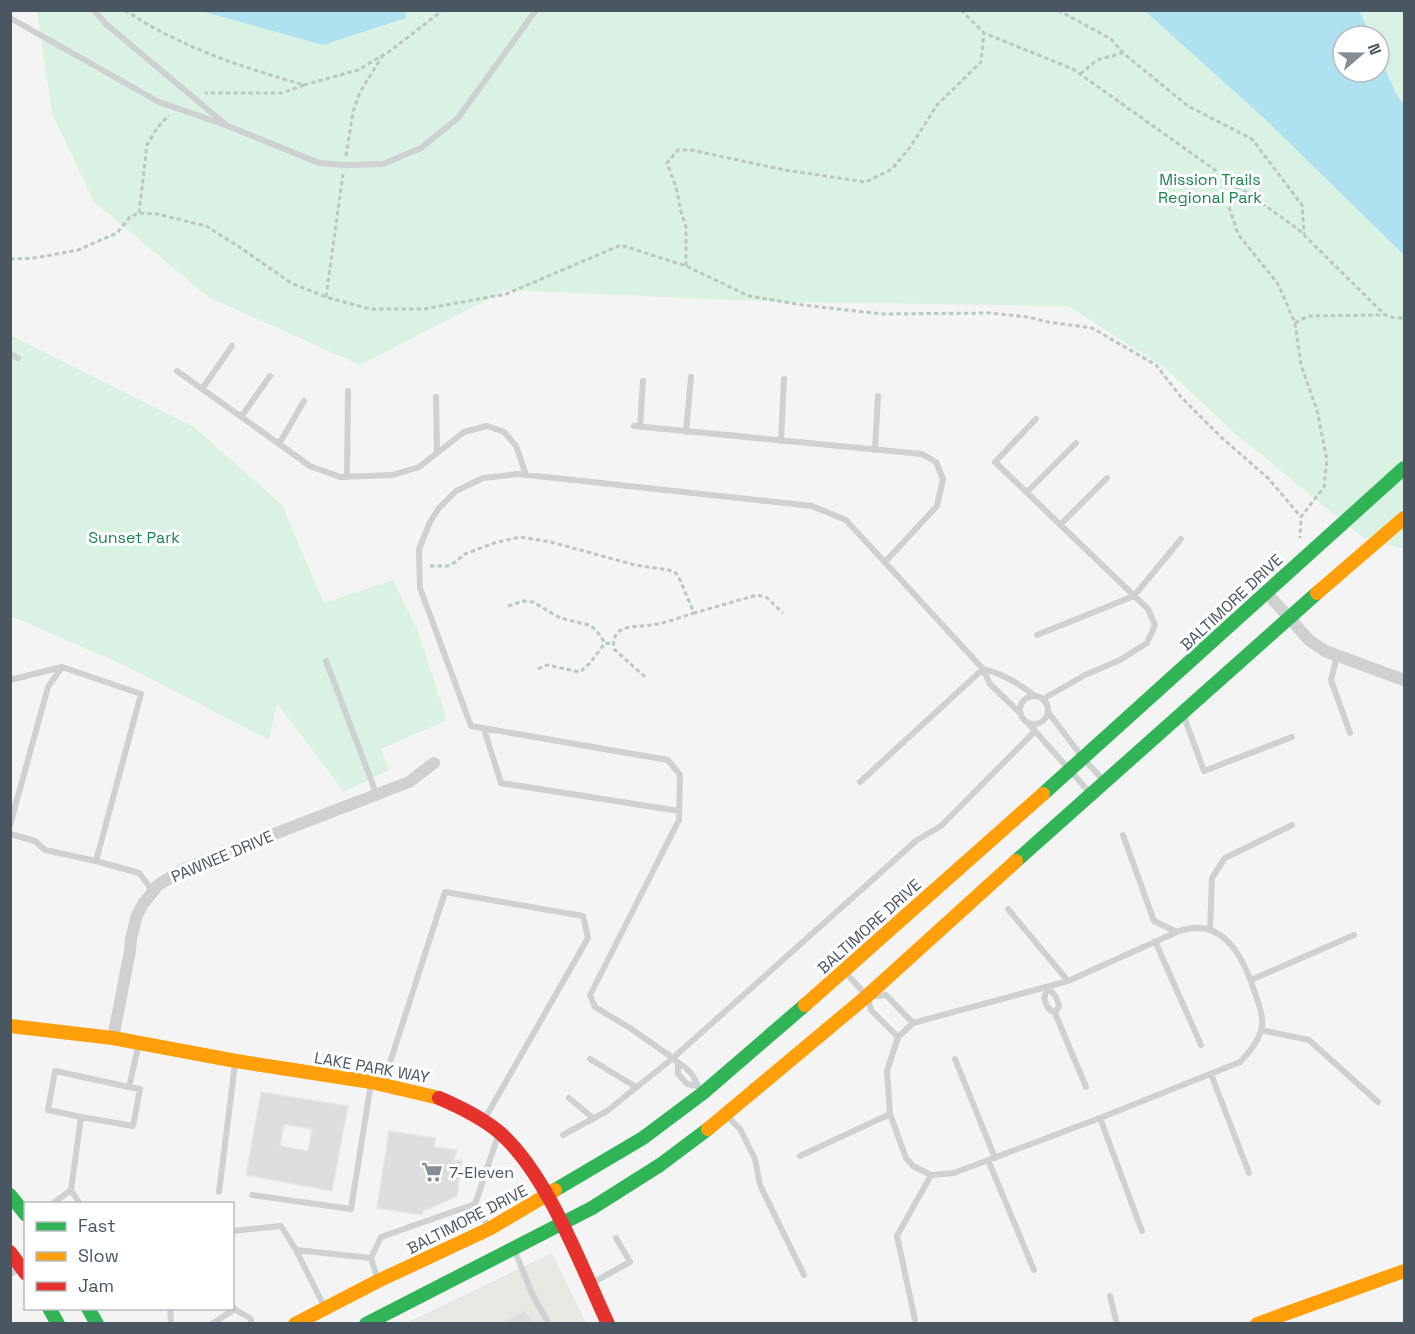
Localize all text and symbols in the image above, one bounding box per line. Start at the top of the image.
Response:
north arrow [1331,24,1391,84]
text: N [1363,40,1386,58]
park label: Mission Trails Regional Park [1158,169,1262,208]
park label: Sunset Park [88,527,180,548]
street label: BALTIMORE DRIVE [1176,550,1287,655]
street label: PAWNEE DRIVE [168,826,276,887]
street label: BALTIMORE DRIVE [813,874,926,979]
street label: LAKE PARK WAY [313,1047,431,1088]
supermarket icon: 7-Eleven [420,1160,444,1184]
place label: 7-Eleven [449,1162,514,1183]
street label: BALTIMORE DRIVE [403,1180,531,1259]
legend [24,1202,234,1310]
text: Fast [78,1214,115,1237]
text: Slow [78,1244,119,1267]
text: Jam [78,1274,114,1297]

